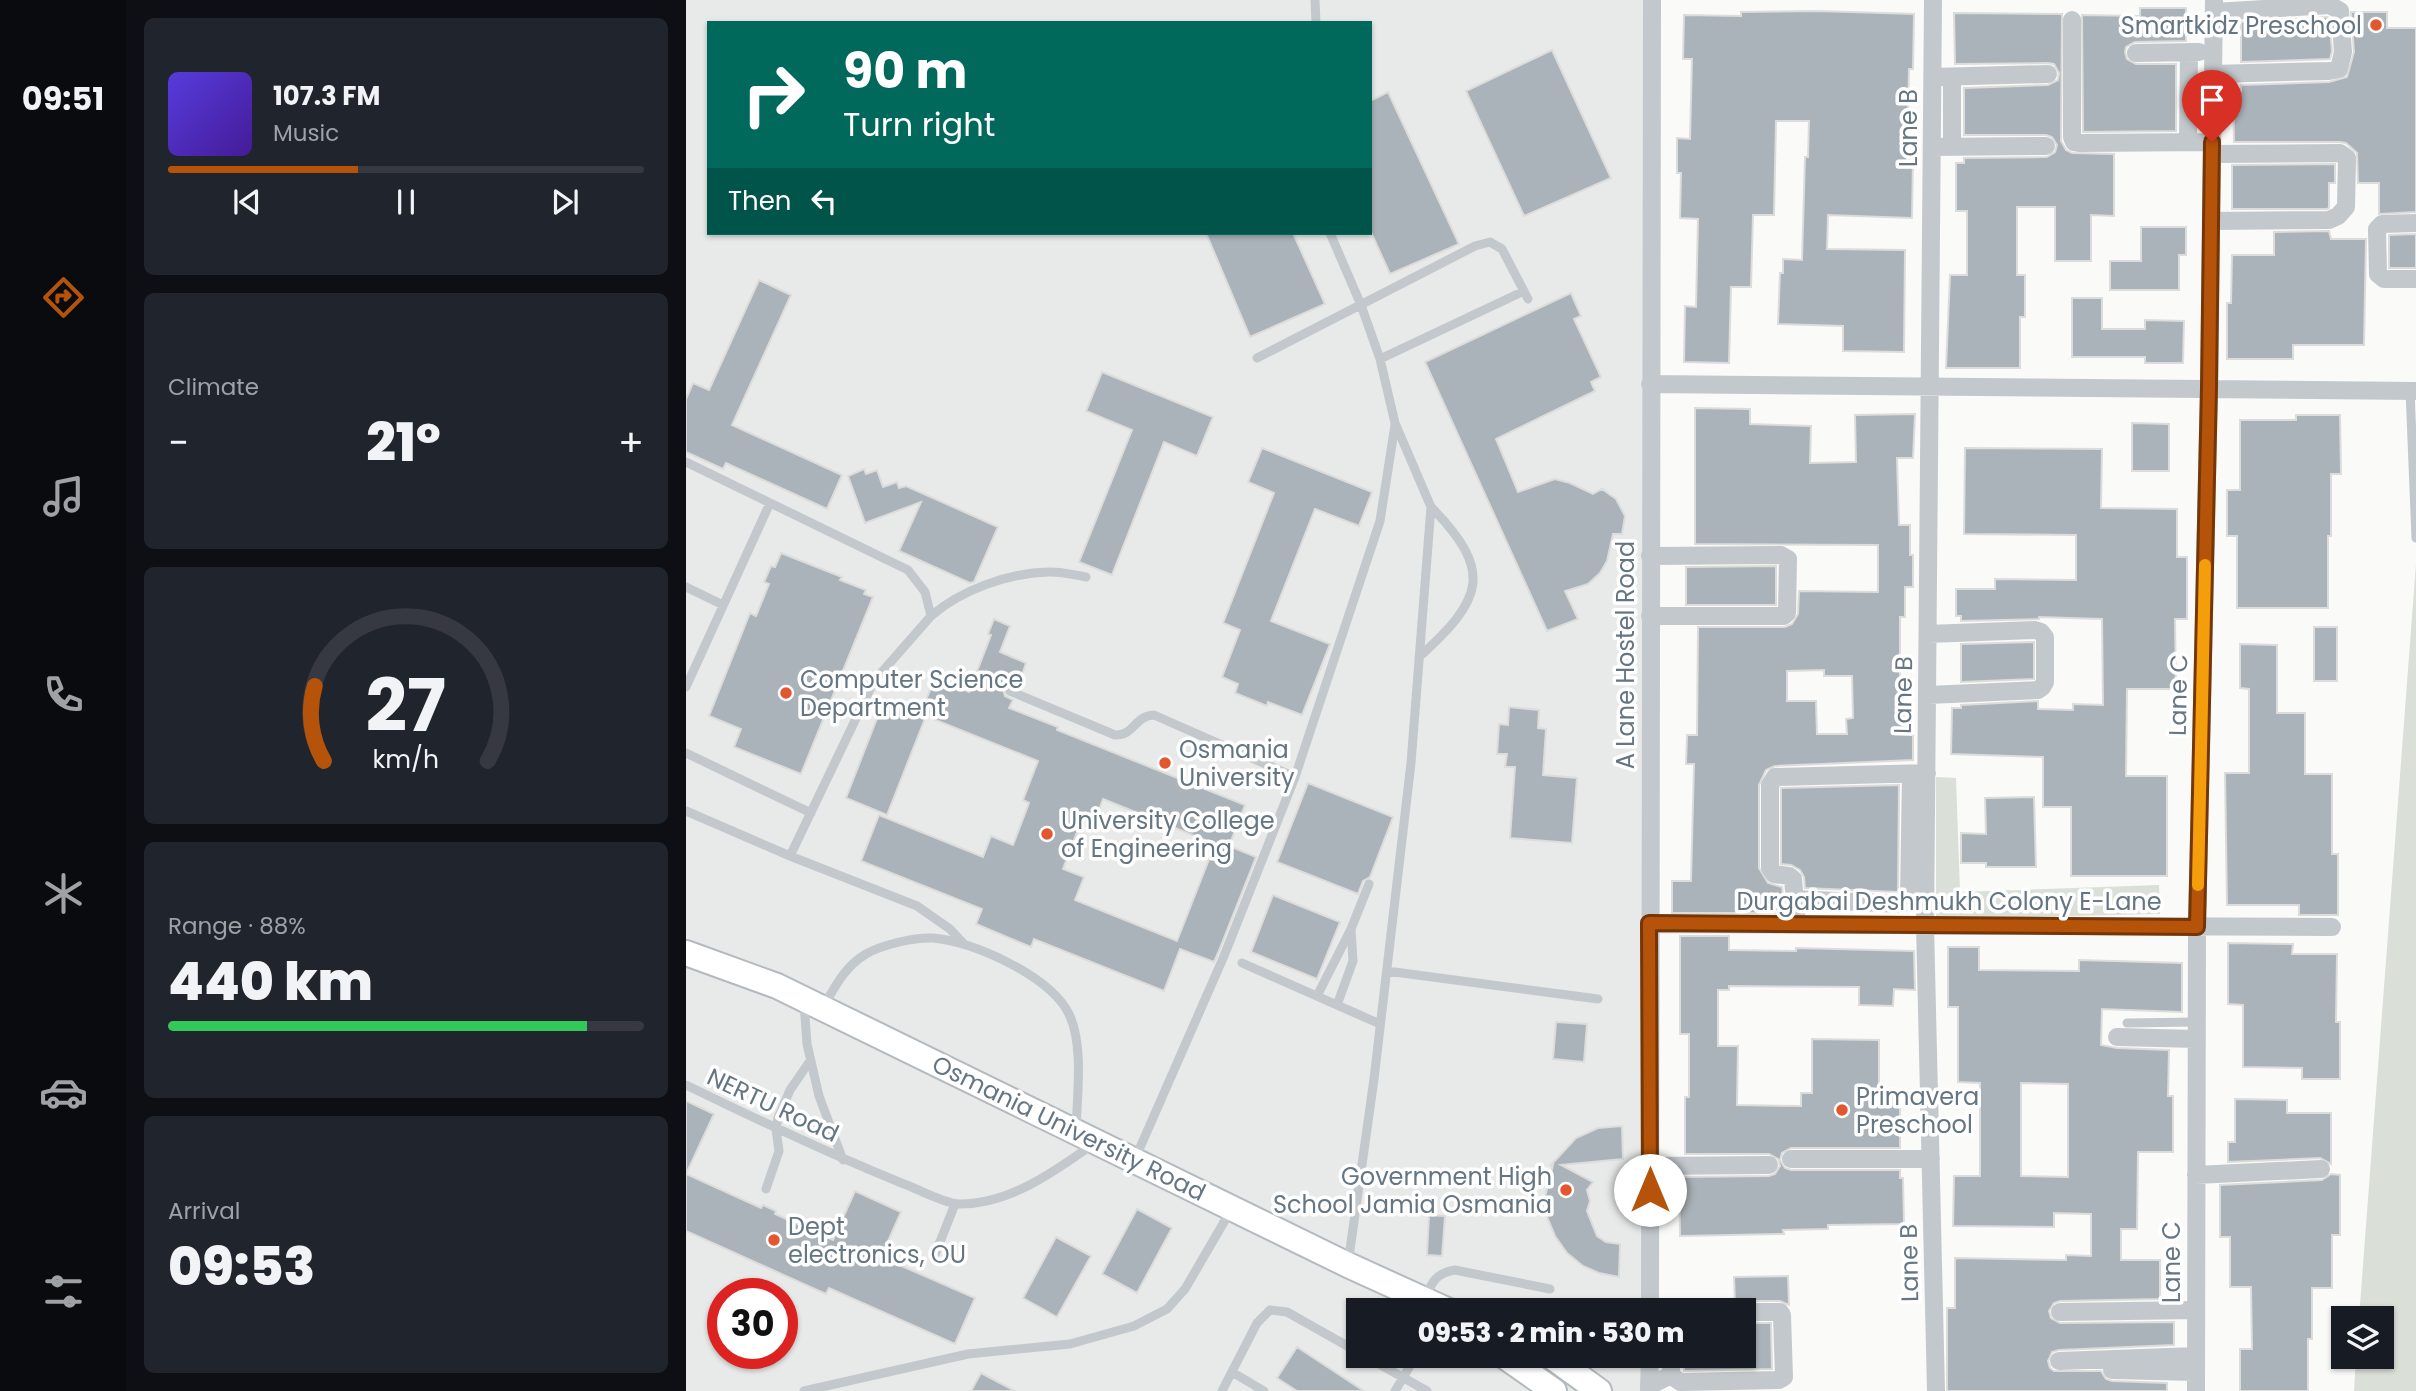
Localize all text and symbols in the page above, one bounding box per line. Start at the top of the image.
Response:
place label: Smartkidz Preschool [2121,9,2362,42]
marker: Smartkidz Preschool [2368,17,2384,33]
text: 90 m [843,37,967,105]
icon: right [728,49,819,140]
pin [2182,70,2242,142]
text: 09:51 [22,76,104,121]
text: 107.3 FM [273,78,380,114]
icon: arrive [2193,81,2231,119]
street label: Lane B [1892,89,1925,167]
text: Turn right [843,102,995,147]
text: Music [273,117,339,149]
icon: left [805,182,843,220]
icon: previous [228,183,266,221]
icon: pause [387,183,425,221]
icon: next [546,183,584,221]
text: Then [728,183,791,219]
icon: directions [39,273,88,322]
text: Climate [168,371,259,403]
text: 21° [366,406,441,479]
text: − [168,416,189,469]
text: + [618,416,644,469]
icon: music [39,472,88,521]
street label: A Lane Hostel Road [1609,541,1642,769]
street label: Lane C [2161,654,2195,736]
text: 27 [366,656,446,757]
street label: Lane B [1886,656,1920,734]
place label: Computer Science Department [800,663,1023,724]
icon: phone [39,670,88,719]
marker: Computer Science Department [778,685,794,701]
place label: Osmania University [1179,733,1295,794]
text: km/h [373,742,439,777]
marker: Osmania University [1157,755,1173,771]
place label: University College of Engineering [1061,804,1275,865]
marker: University College of Engineering [1039,826,1055,842]
icon: climate [39,869,88,918]
street label: Durgabai Deshmukh Colony E-Lane [1736,885,2162,918]
text: Range · 88% [168,910,306,942]
text: 440 km [168,945,373,1018]
street label: Osmania University Road [927,1047,1211,1209]
street label: NERTU Road [702,1060,844,1150]
icon: car [39,1068,88,1117]
place label: Primavera Preschool [1856,1080,1979,1141]
marker: Primavera Preschool [1834,1102,1850,1118]
position arrow [1613,1153,1687,1227]
place label: Government High School Jamia Osmania [1273,1160,1552,1221]
marker: Government High School Jamia Osmania [1558,1182,1574,1198]
text: Arrival [168,1195,240,1227]
place label: Dept electronics, OU [788,1210,966,1271]
street label: Lane C [2155,1221,2188,1303]
street label: Lane B [1892,1224,1926,1302]
text: 09:53 [168,1230,315,1303]
marker: Dept electronics, OU [766,1232,782,1248]
icon: filters [39,1267,88,1316]
speed limit sign: 30 [707,1278,798,1369]
map controls [2331,1306,2394,1369]
button: layers [2331,1306,2394,1369]
text: 09:53 · 2 min · 530 m [1418,1315,1684,1351]

